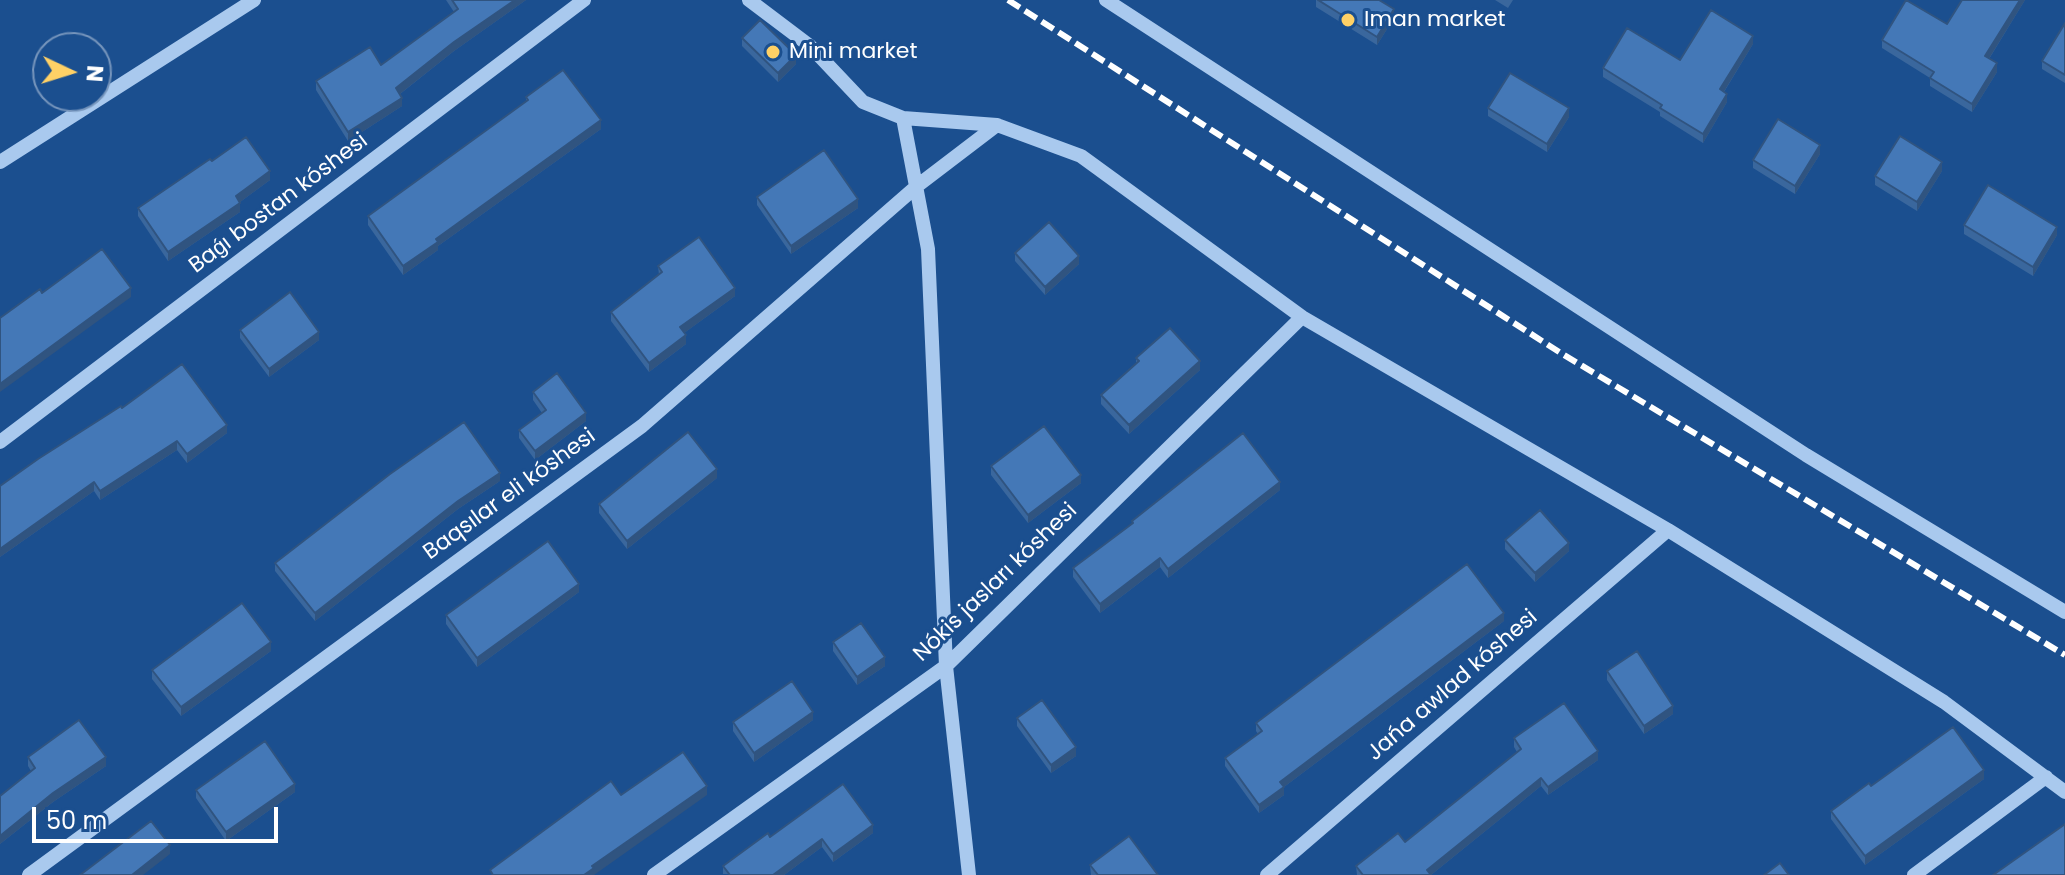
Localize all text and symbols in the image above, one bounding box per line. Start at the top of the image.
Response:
place label: Iman market [1364,7,1506,33]
marker: Iman market [1339,11,1357,29]
north arrow [32,32,112,112]
place label: Mini market [789,39,917,65]
marker: Mini market [764,43,782,61]
text: N [78,64,110,83]
street label: Baǵı bostan kóshesi [185,128,373,280]
street label: Baqsılar eli kóshesi [419,424,601,566]
street label: Nókis jasları kóshesi [909,498,1083,668]
street label: Jańa awlad kóshesi [1363,605,1543,767]
scale bar [36,791,282,841]
text: 50 m [46,804,107,837]

